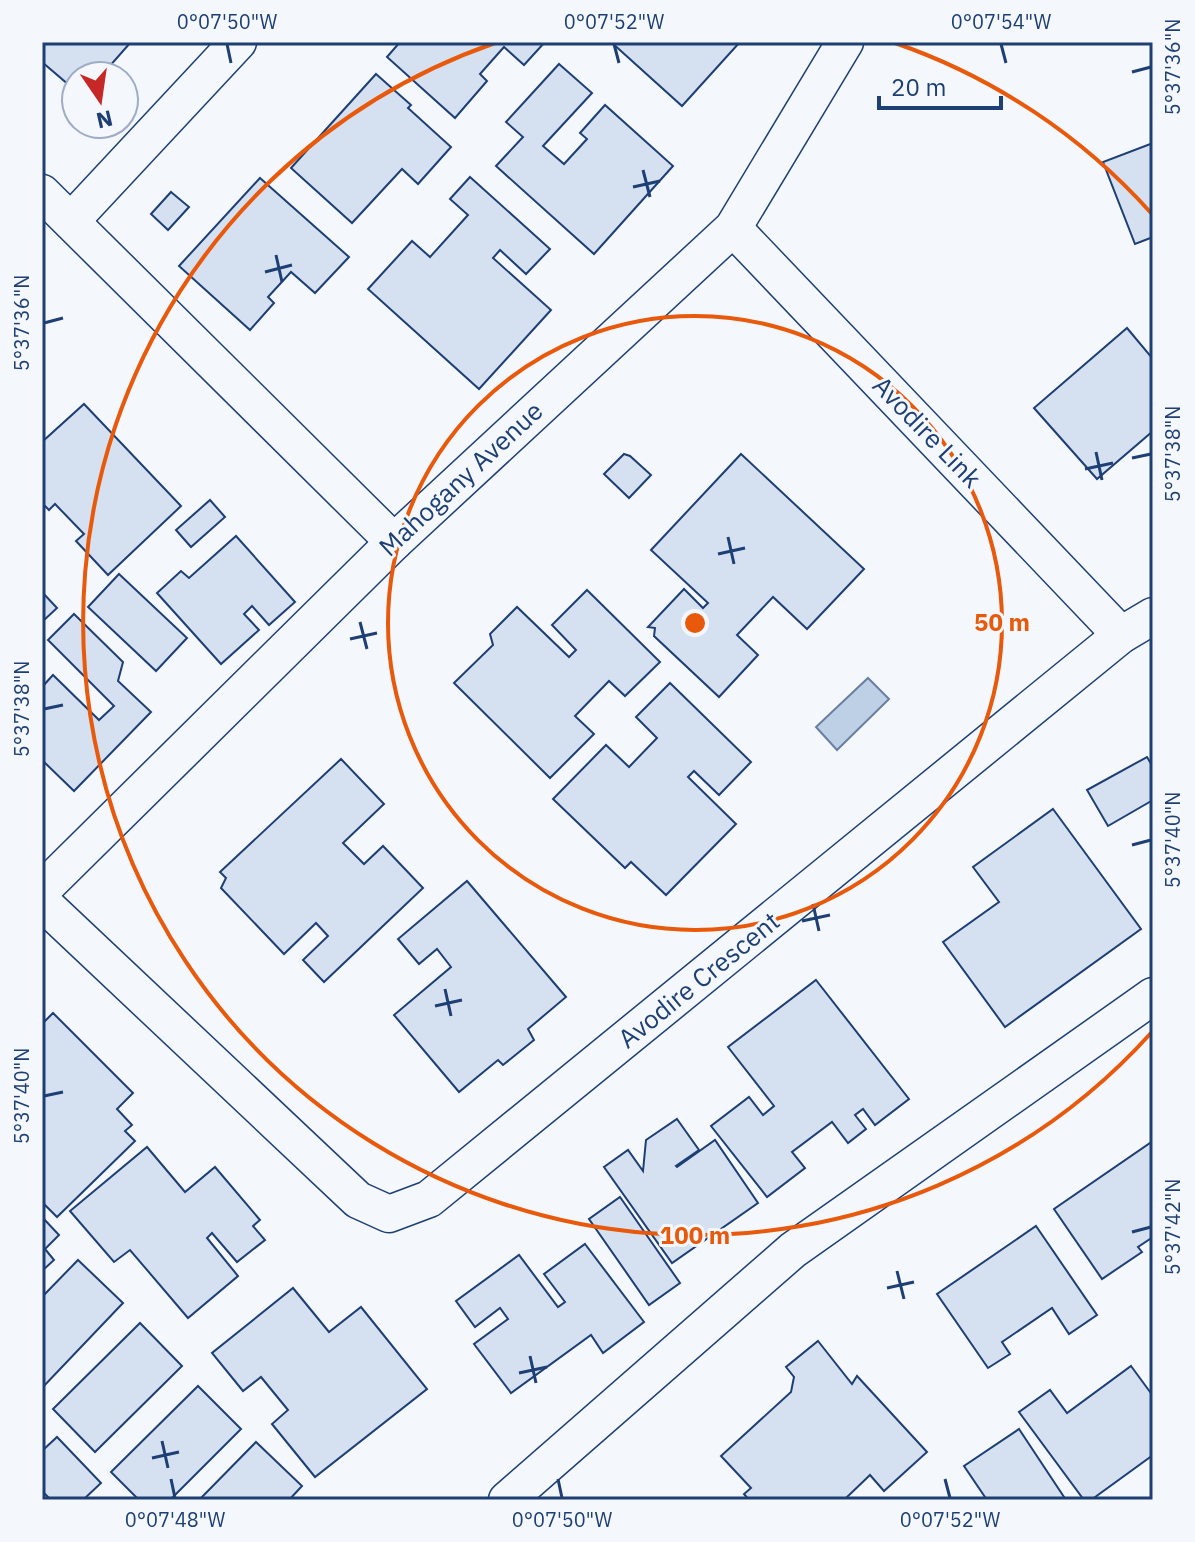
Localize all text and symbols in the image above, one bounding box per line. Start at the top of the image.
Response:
text: 0°07'50"W [177,8,278,35]
text: 0°07'52"W [564,8,665,35]
text: 0°07'54"W [951,8,1052,35]
text: 5°37'36"N [1159,19,1186,115]
north arrow [60,60,140,140]
scale bar [879,60,1001,110]
text: 20 m [891,71,946,103]
text: N [94,104,116,136]
text: 5°37'36"N [8,275,35,371]
street label: Avodire Link [866,368,990,495]
street label: Mahogany Avenue [371,393,550,563]
text: 5°37'38"N [1159,406,1186,502]
text: 50 m [974,606,1030,638]
centre of rings [681,609,709,637]
text: 5°37'38"N [8,661,35,757]
text: 5°37'40"N [1159,792,1186,888]
street label: Avodire Crescent [611,904,786,1055]
text: 5°37'40"N [8,1048,35,1144]
text: 5°37'42"N [1159,1179,1186,1275]
text: 100 m [660,1219,730,1251]
text: 0°07'48"W [125,1506,226,1533]
text: 0°07'50"W [512,1506,613,1533]
text: 0°07'52"W [900,1506,1001,1533]

